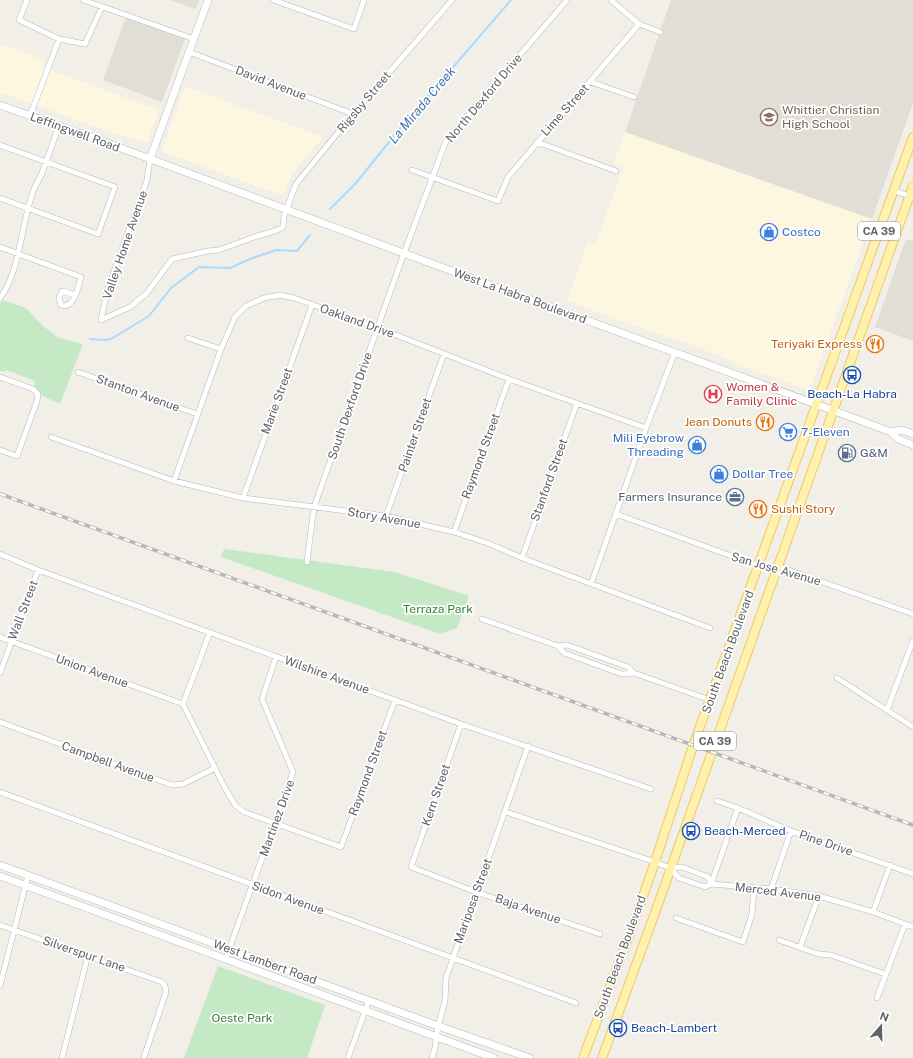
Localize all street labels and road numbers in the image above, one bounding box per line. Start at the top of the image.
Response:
street label: North Dexford Drive [443,51,525,145]
street label: David Avenue [233,63,309,103]
street label: Rigsby Street [334,68,394,136]
street label: Lime Street [538,81,592,139]
street label: Leffingwell Road [28,109,122,155]
street label: Valley Home Avenue [100,189,150,301]
road number: CA 39 [858,222,900,240]
street label: West La Habra Boulevard [452,265,588,327]
street label: Oakland Drive [318,301,396,341]
street label: South Dexford Drive [325,350,375,462]
street label: Marie Street [259,366,296,436]
street label: Stanton Avenue [94,371,182,415]
street label: Painter Street [396,396,434,474]
street label: Raymond Street [459,411,503,501]
street label: Stanford Street [528,436,571,523]
street label: Story Avenue [346,505,422,531]
street label: San Jose Avenue [729,549,823,589]
street label: Wall Street [5,578,41,642]
street label: South Beach Boulevard [699,588,757,716]
street label: Union Avenue [54,651,130,691]
street label: Wilshire Avenue [283,653,372,697]
street label: Raymond Street [346,728,390,818]
road number: CA 39 [694,732,736,750]
street label: Campbell Avenue [60,739,156,785]
street label: Kern Street [419,762,453,828]
street label: Martinez Drive [257,778,297,858]
street label: Pine Drive [797,827,855,859]
street label: Mariposa Street [451,856,495,945]
street label: Sidon Avenue [250,878,326,918]
street label: Merced Avenue [734,880,822,904]
street label: Baja Avenue [493,891,563,927]
street label: South Beach Boulevard [591,893,649,1021]
street label: Silverspur Lane [41,933,128,975]
street label: West Lambert Road [211,937,319,987]

